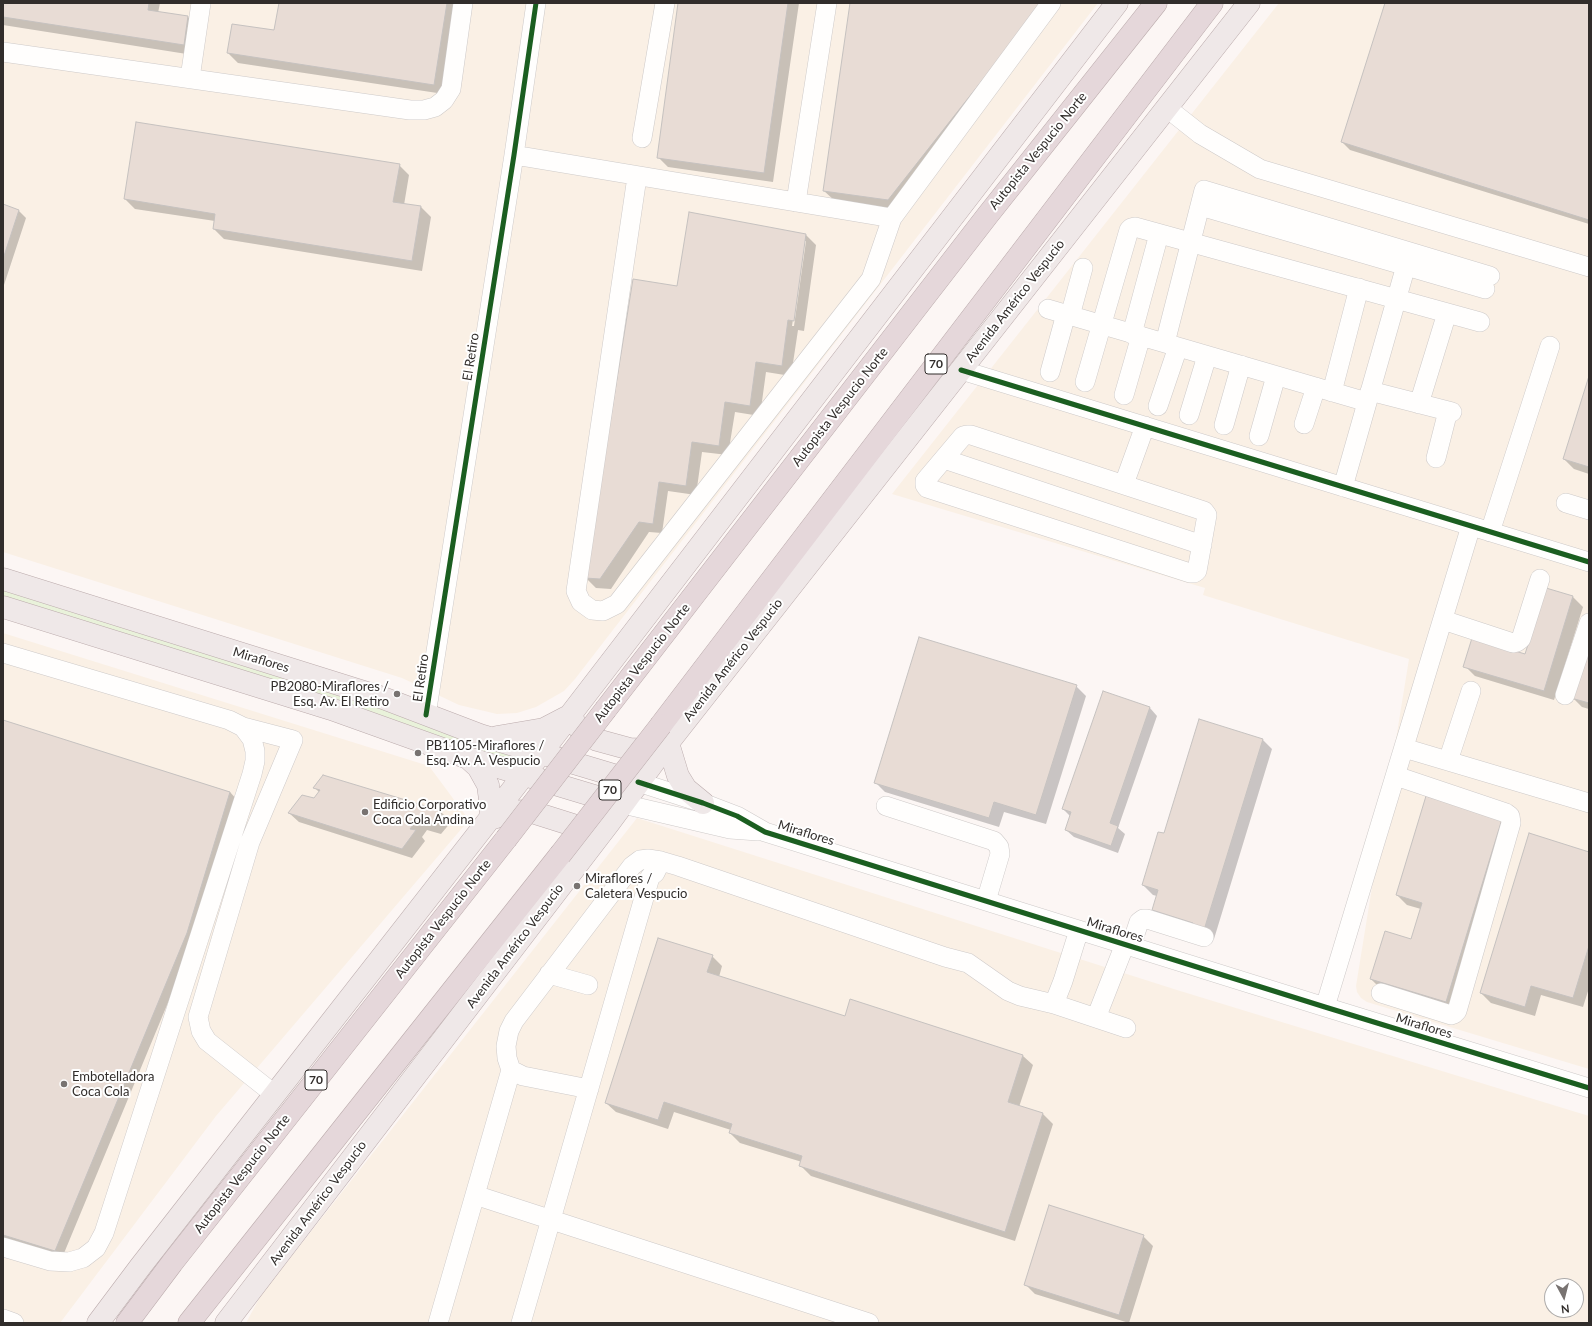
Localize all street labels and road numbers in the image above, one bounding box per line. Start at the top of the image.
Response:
street label: Autopista Vespucio Norte [986,89,1090,213]
street label: Avenida Américo Vespucio [962,236,1068,366]
street label: El Retiro [460,332,482,382]
street label: Autopista Vespucio Norte [789,344,891,470]
road number: 70 [925,354,947,374]
street label: Avenida Américo Vespucio [680,595,786,725]
street label: Autopista Vespucio Norte [591,600,693,726]
street label: Miraflores [231,644,291,676]
street label: El Retiro [410,653,432,703]
road number: 70 [599,780,621,800]
street label: Miraflores [776,817,836,849]
street label: Autopista Vespucio Norte [392,856,494,982]
street label: Avenida Américo Vespucio [463,881,567,1011]
street label: Miraflores [1085,914,1145,946]
street label: Miraflores [1394,1010,1454,1042]
road number: 70 [305,1070,327,1090]
street label: Autopista Vespucio Norte [191,1111,293,1237]
street label: Avenida Américo Vespucio [266,1138,370,1268]

